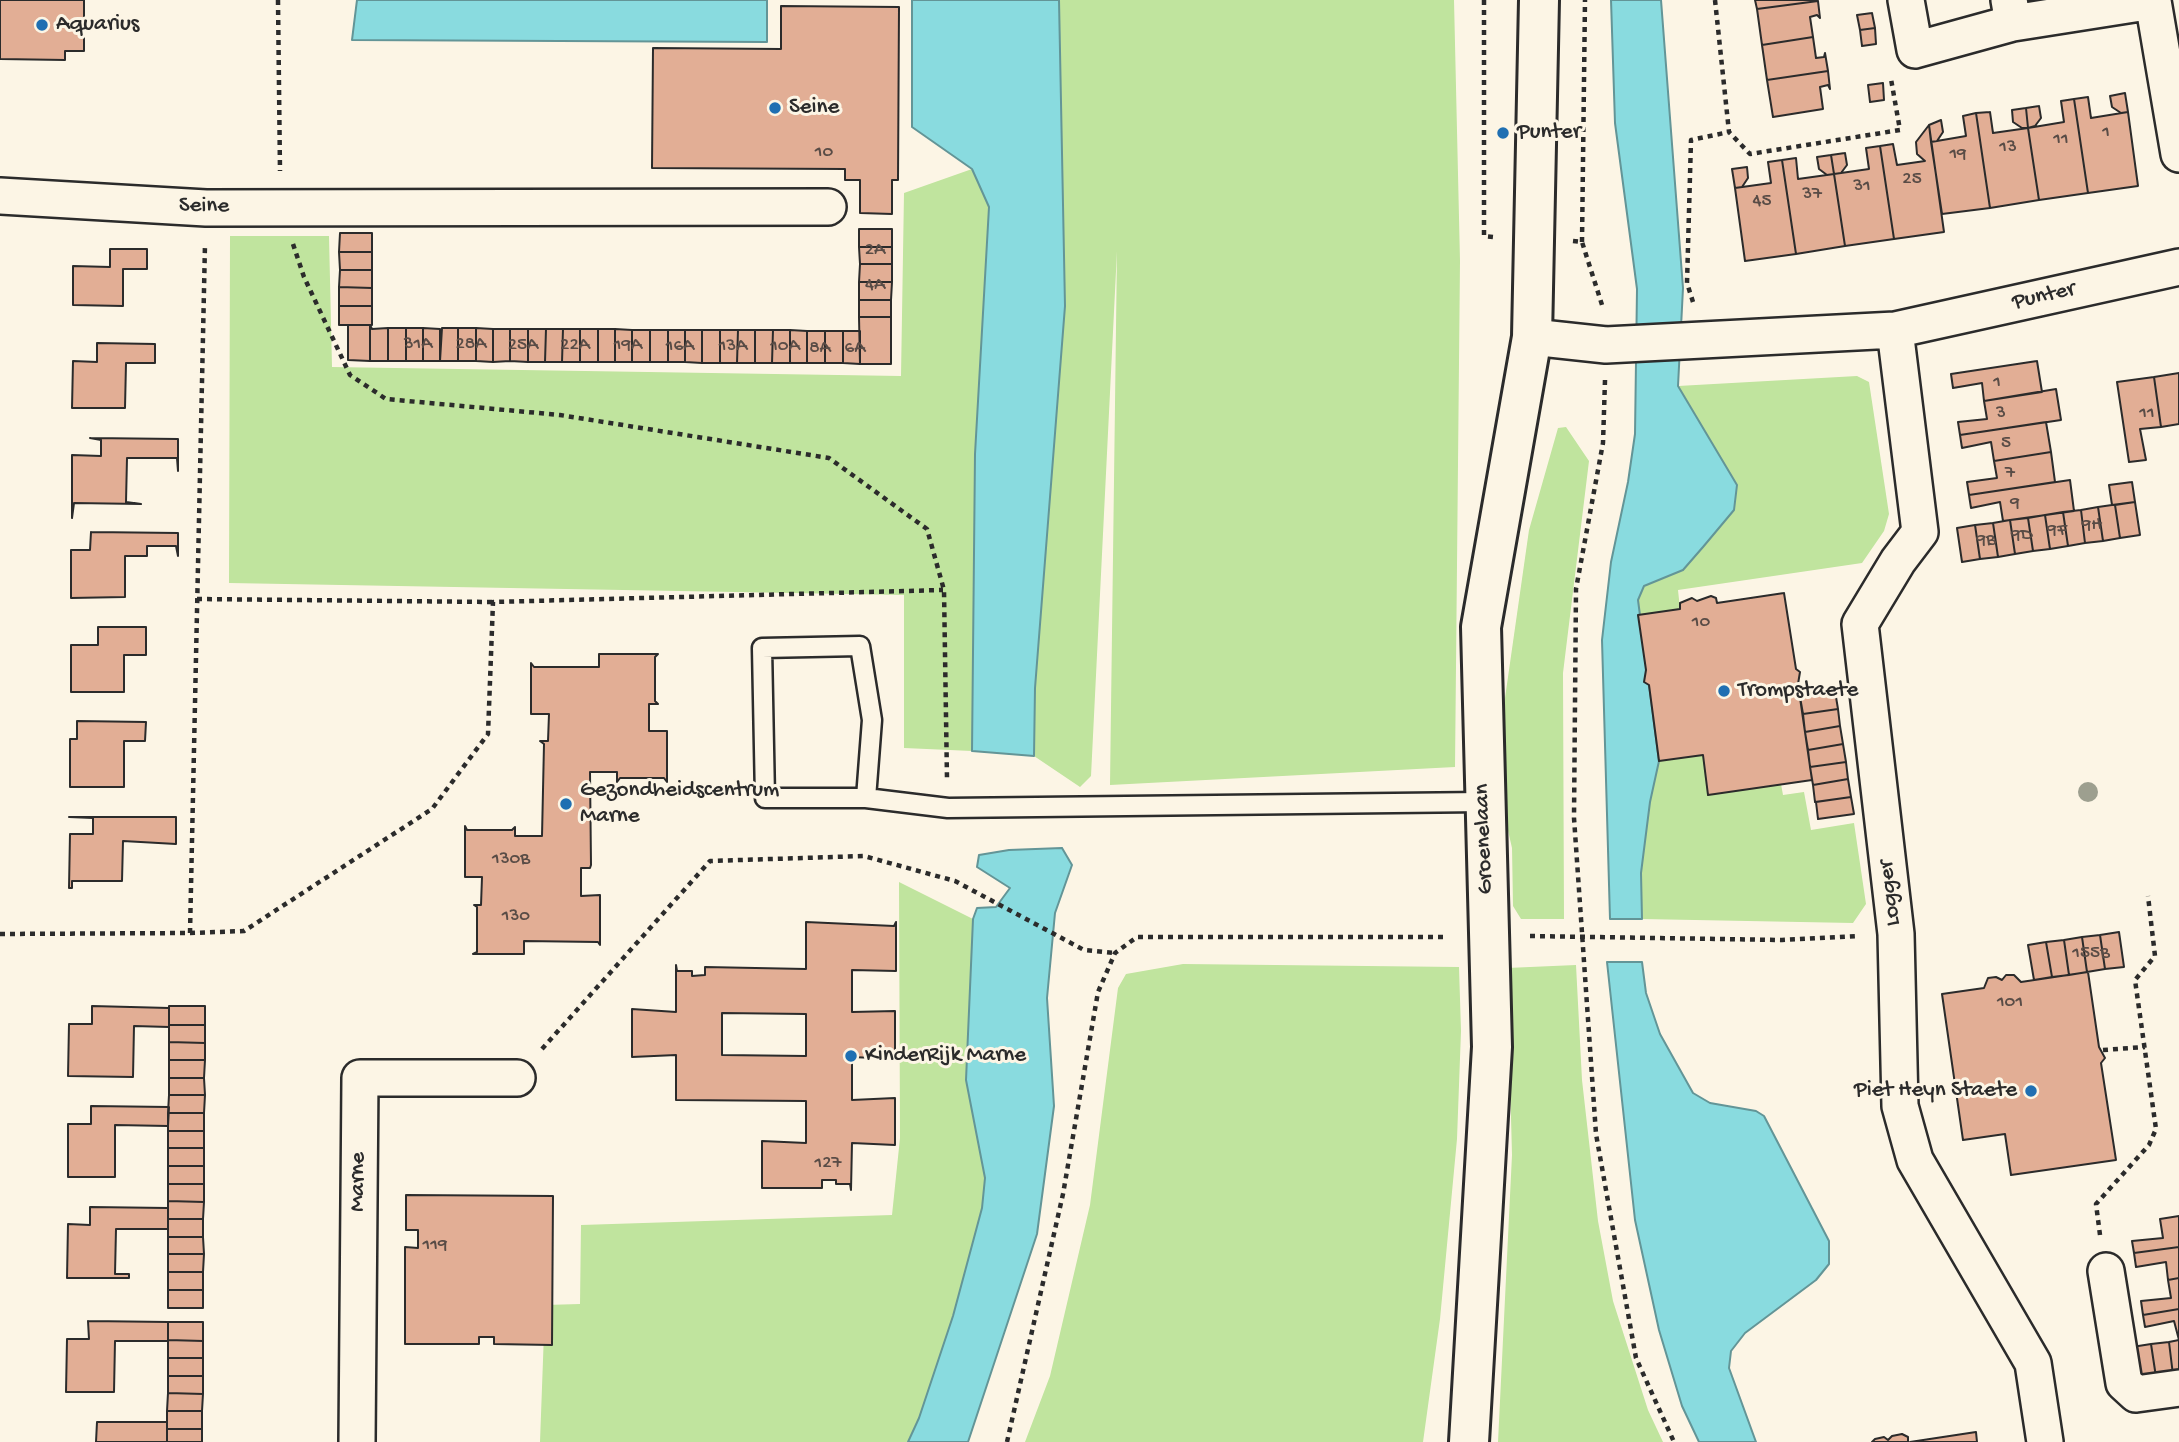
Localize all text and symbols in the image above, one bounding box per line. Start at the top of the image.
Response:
place label: Aquarius [56,11,139,39]
marker: Aquarius [34,17,50,33]
place label: Seine [789,94,839,122]
marker: Seine [767,100,783,116]
place label: Punter [1517,119,1581,147]
house number: 1 [2102,122,2110,144]
marker: Punter [1495,125,1511,141]
house number: 11 [2053,129,2069,151]
house number: 13 [1999,137,2017,159]
house number: 10 [815,142,833,164]
house number: 19 [1949,144,1967,166]
house number: 25 [1902,169,1922,191]
house number: 31 [1853,176,1871,198]
house number: 37 [1802,184,1822,206]
house number: 45 [1753,191,1771,213]
street label: Seine [179,193,229,221]
house number: 2A [865,240,885,262]
house number: 4A [865,275,885,297]
street label: Punter [2010,276,2078,318]
house number: 31A [404,334,432,356]
house number: 28A [456,334,486,356]
house number: 25A [508,335,538,357]
house number: 22A [560,335,590,357]
house number: 19A [614,335,642,357]
house number: 16A [666,336,694,358]
house number: 13A [719,336,747,358]
house number: 10A [770,336,800,358]
house number: 8A [809,338,831,360]
house number: 6A [845,338,865,360]
house number: 1 [1993,372,2001,394]
house number: 3 [1996,403,2006,425]
house number: 11 [2139,403,2155,425]
house number: 5 [2001,433,2011,455]
house number: 7 [2005,463,2015,485]
house number: 9 [2010,493,2020,515]
house number: 9H [2082,515,2102,537]
house number: 9F [2047,520,2067,542]
house number: 9D [2011,525,2033,547]
house number: 9B [1976,530,1996,552]
house number: 10 [1692,612,1710,634]
place label: Trompstaete [1738,677,1858,705]
marker: Trompstaete [1716,683,1732,699]
place label: Gezondheidscentrum Marne [580,777,779,831]
street label: Groenelaan [1469,783,1501,895]
marker: Gezondheidscentrum Marne [558,796,574,812]
house number: 130B [492,849,530,871]
street label: Logger [1873,858,1909,928]
house number: 130 [502,906,530,928]
house number: 155B [2072,943,2110,965]
house number: 101 [1997,992,2023,1014]
place label: KinderRijk Marne [865,1042,1026,1070]
marker: KinderRijk Marne [843,1048,859,1064]
place label: Piet Heyn Staete [1854,1077,2017,1105]
marker: Piet Heyn Staete [2023,1083,2039,1099]
street label: Marne [345,1152,373,1212]
house number: 127 [815,1153,841,1175]
house number: 119 [423,1235,447,1257]

